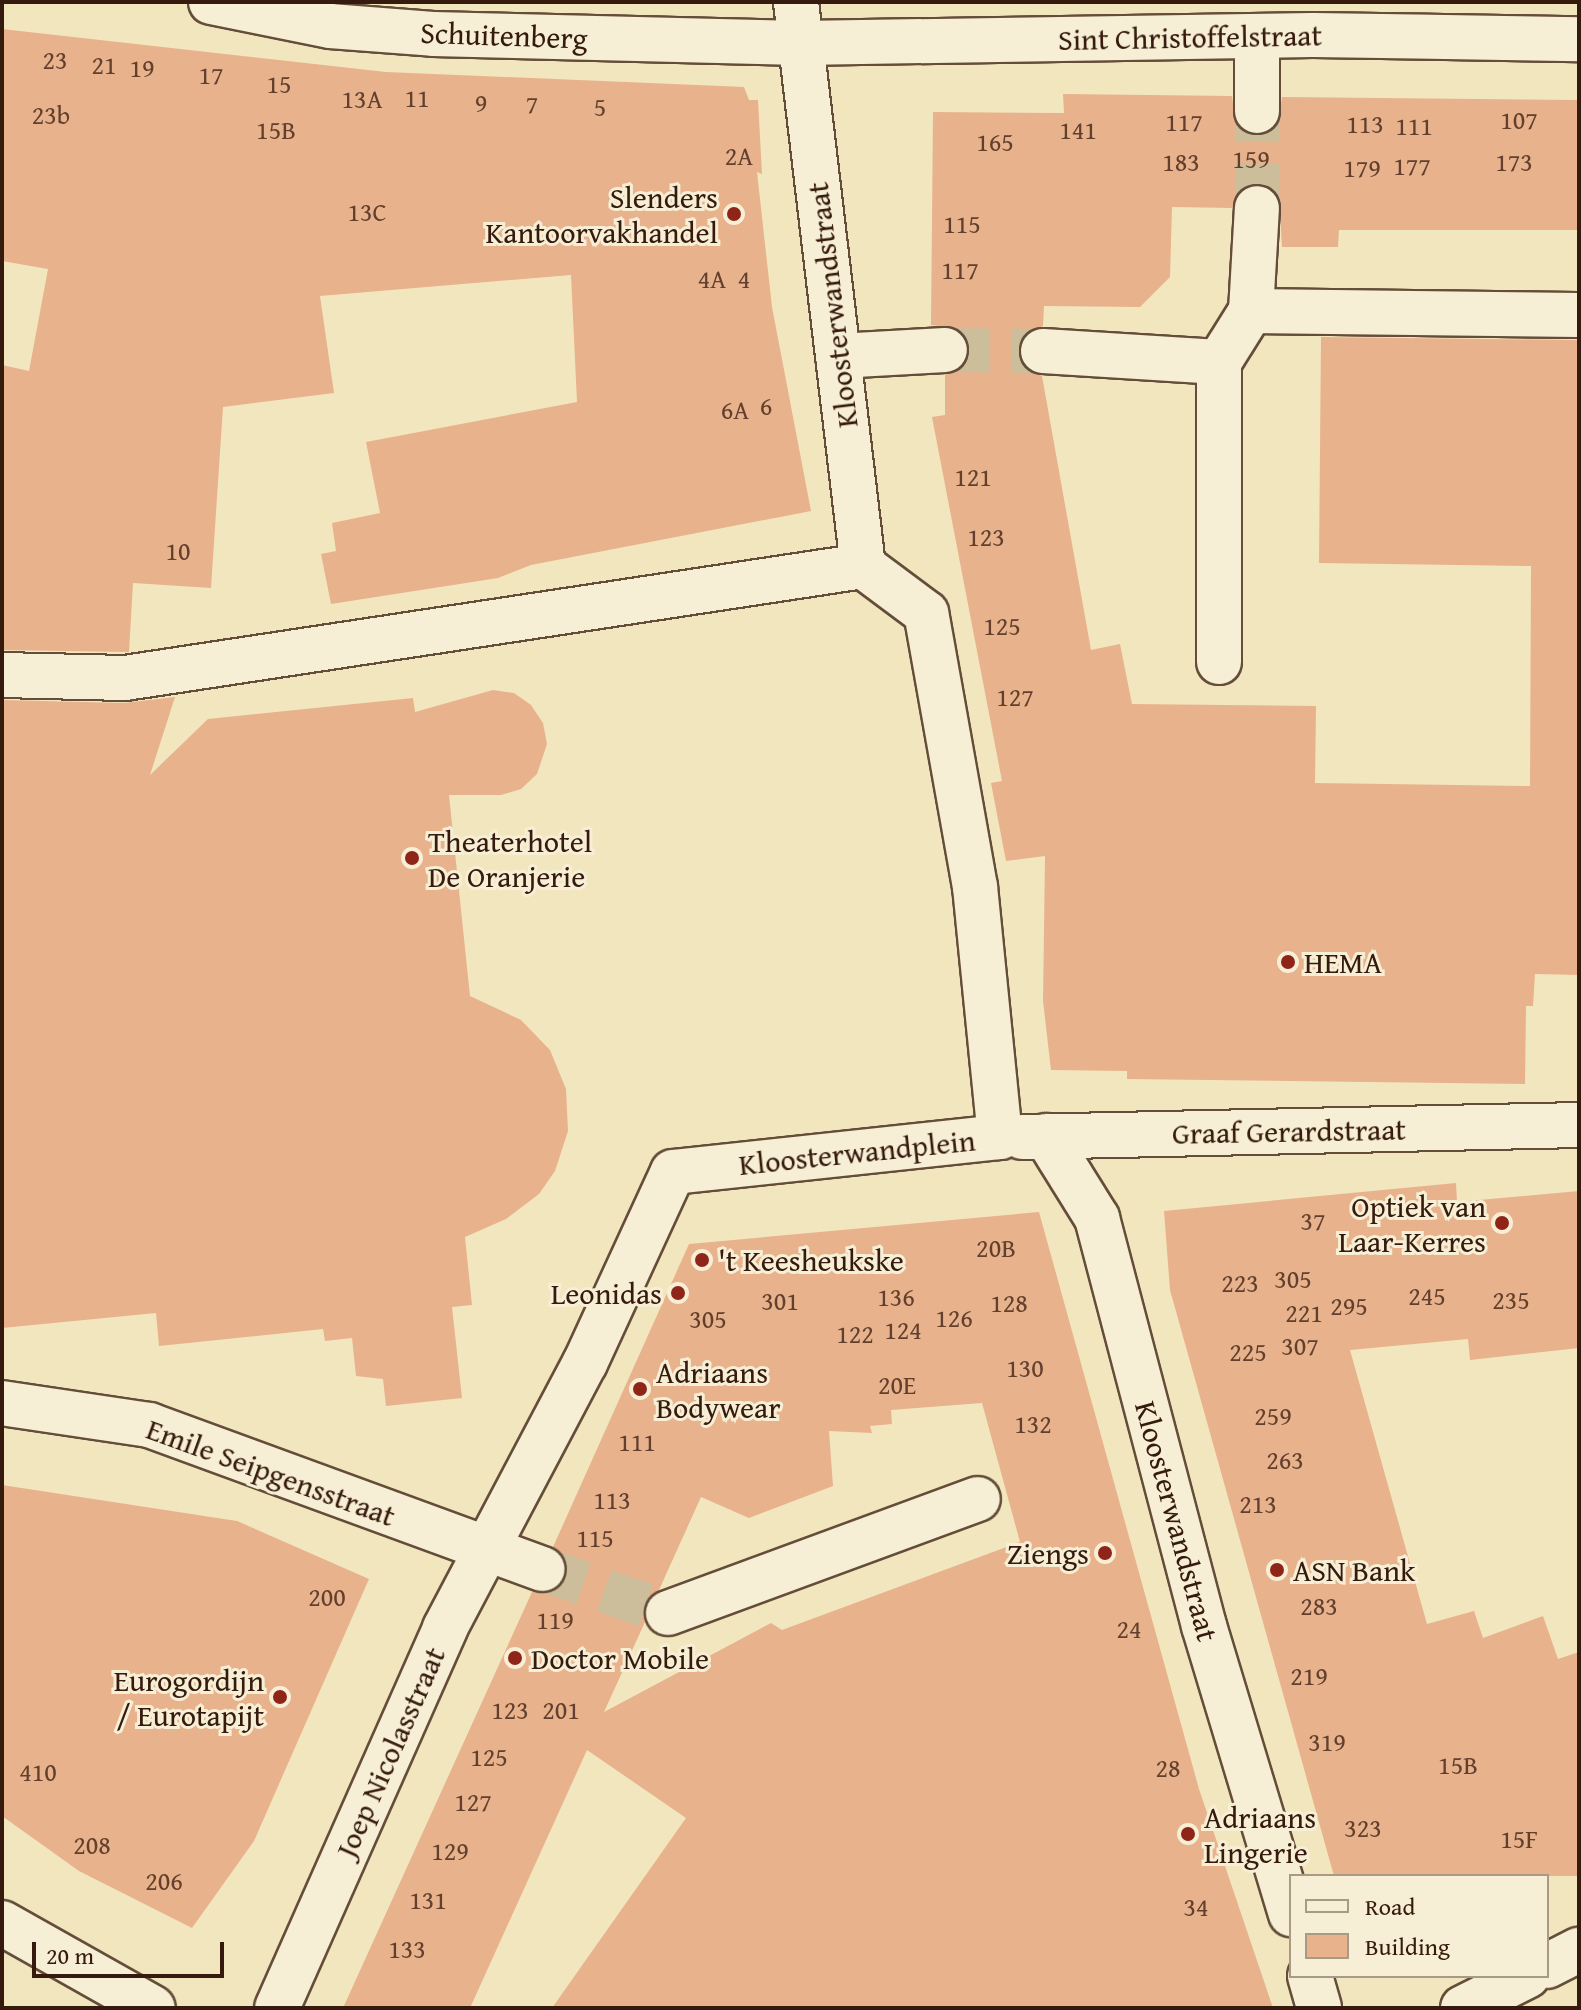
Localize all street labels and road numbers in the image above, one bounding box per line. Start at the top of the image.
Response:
street label: Schuitenberg [420,14,588,56]
street label: Sint Christoffelstraat [1058,17,1322,57]
street label: Kloosterwandstraat [799,180,865,430]
street label: Graaf Gerardstraat [1172,1111,1406,1151]
street label: Kloosterwandplein [737,1122,977,1182]
street label: Kloosterwandstraat [1128,1397,1226,1645]
street label: Emile Seipgensstraat [142,1410,400,1534]
street label: Joep Nicolasstraat [328,1641,452,1863]

